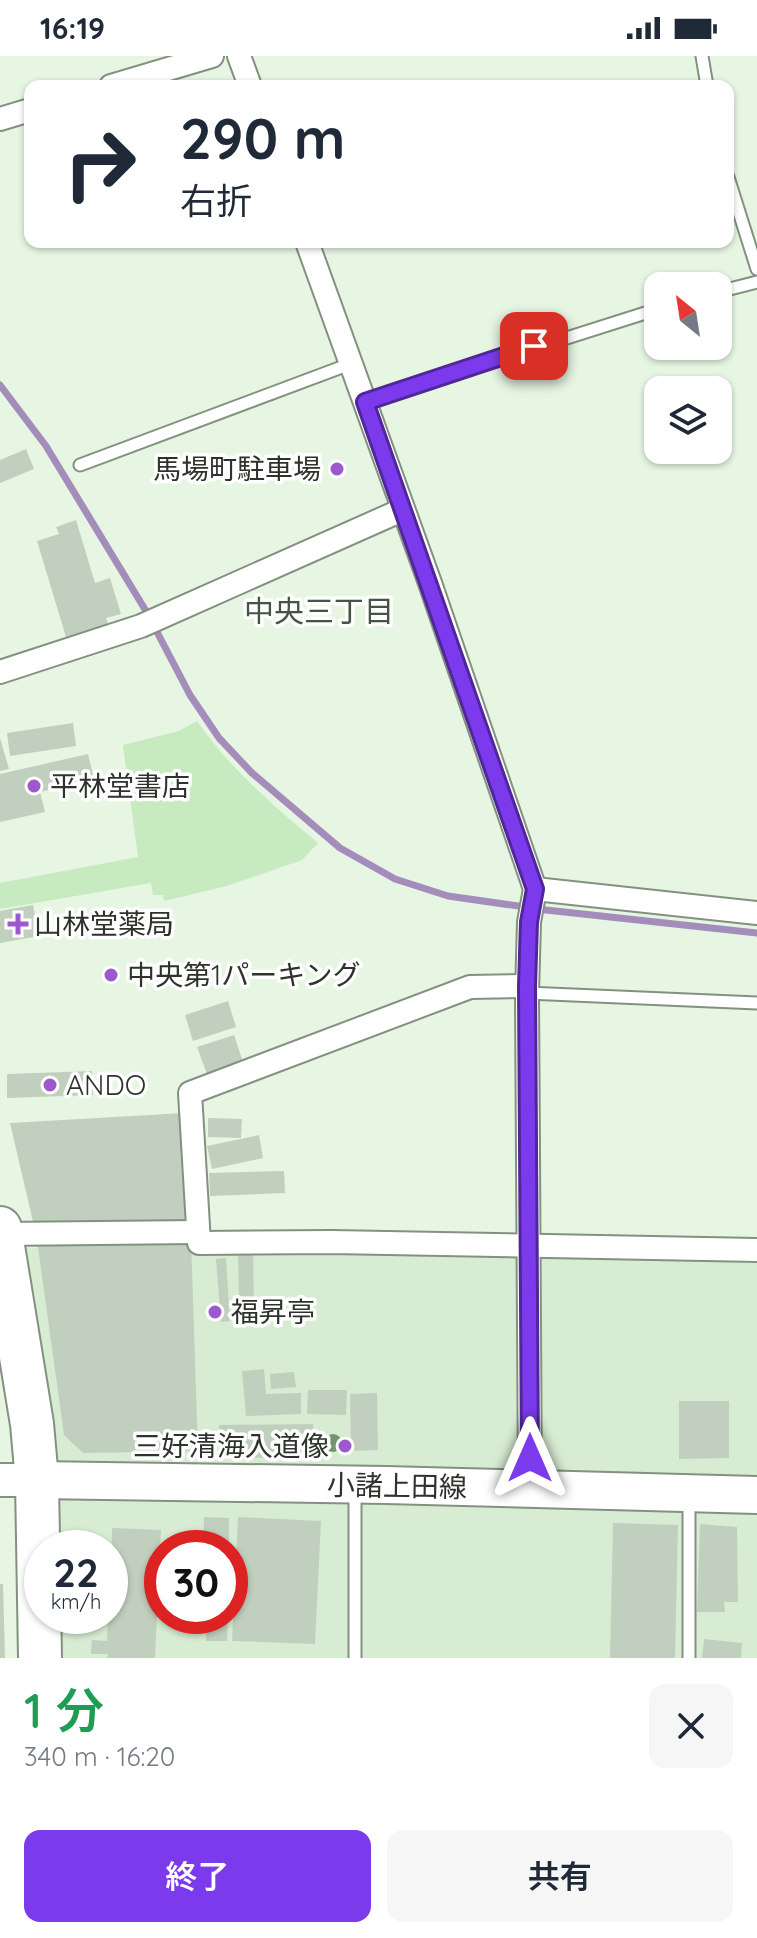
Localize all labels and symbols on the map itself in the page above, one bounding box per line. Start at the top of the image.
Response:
north arrow [644,272,732,360]
pin [500,312,568,380]
place label: 馬場町駐車場 [153,451,321,486]
marker: 馬場町駐車場 [328,460,346,478]
district label: 中央三丁目 [244,592,394,630]
place label: 平林堂書店 [50,768,190,803]
marker: 平林堂書店 [25,777,43,795]
place label: 山林堂薬局 [34,906,174,941]
marker: 山林堂薬局 [9,915,27,933]
place label: 中央第1パーキング [127,957,361,992]
marker: 中央第1パーキング [102,966,120,984]
place label: ANDO [66,1067,146,1102]
marker: ANDO [41,1076,59,1094]
place label: 福昇亭 [231,1294,315,1329]
marker: 福昇亭 [206,1303,224,1321]
position arrow [488,1416,572,1500]
place label: 三好清海入道像 [133,1428,329,1463]
marker: 三好清海入道像 [336,1437,354,1455]
street label: 小諸上田線 [327,1467,467,1504]
speed limit sign: 30 [144,1530,248,1634]

